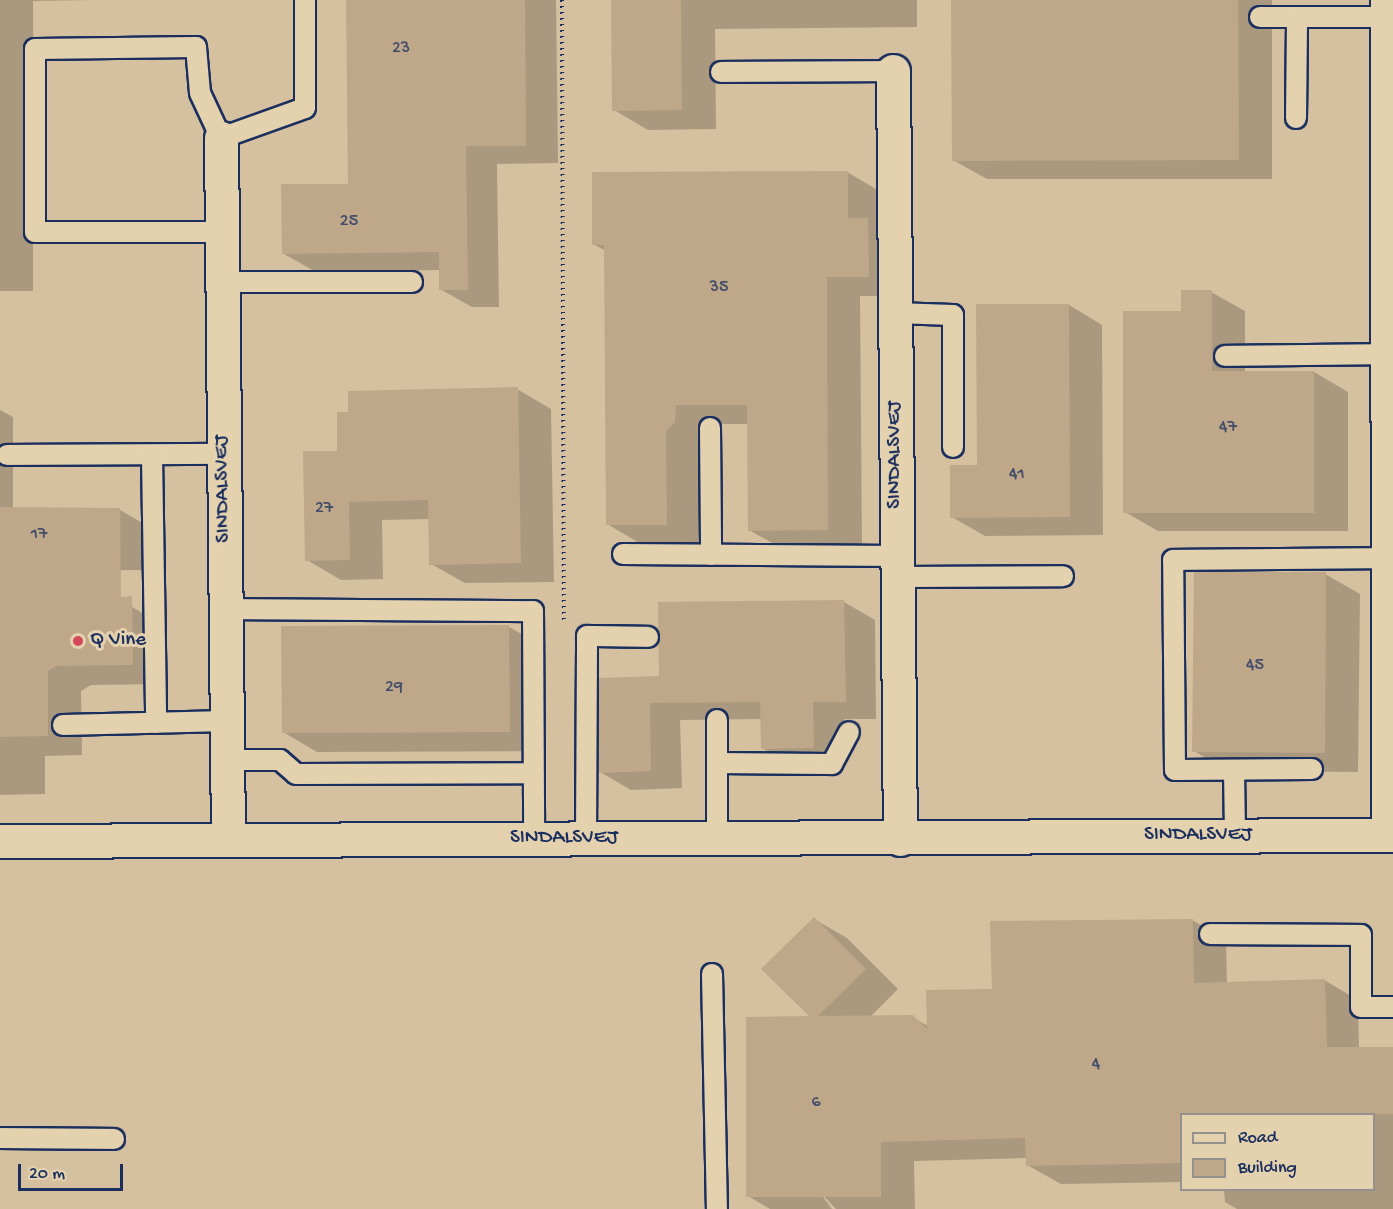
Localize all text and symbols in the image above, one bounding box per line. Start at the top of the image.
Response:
house number: 23 [392,38,410,60]
house number: 25 [340,211,358,233]
house number: 35 [710,277,728,299]
street label: SINDALSVEJ [883,401,909,509]
house number: 47 [1219,417,1237,439]
street label: SINDALSVEJ [210,435,238,543]
house number: 41 [1009,464,1025,486]
house number: 27 [315,498,333,520]
house number: 17 [31,524,47,546]
place label: Q Vine [90,628,146,654]
marker: Q Vine [71,634,85,648]
house number: 45 [1246,655,1264,677]
house number: 29 [385,677,403,699]
street label: SINDALSVEJ [1144,823,1252,849]
street label: SINDALSVEJ [510,826,618,852]
house number: 4 [1092,1054,1100,1076]
house number: 6 [811,1092,821,1114]
legend [1180,1113,1375,1191]
text: Road [1238,1128,1277,1149]
scale bar [21,1152,126,1190]
text: Building [1238,1158,1297,1179]
text: 20 m [29,1164,65,1185]

